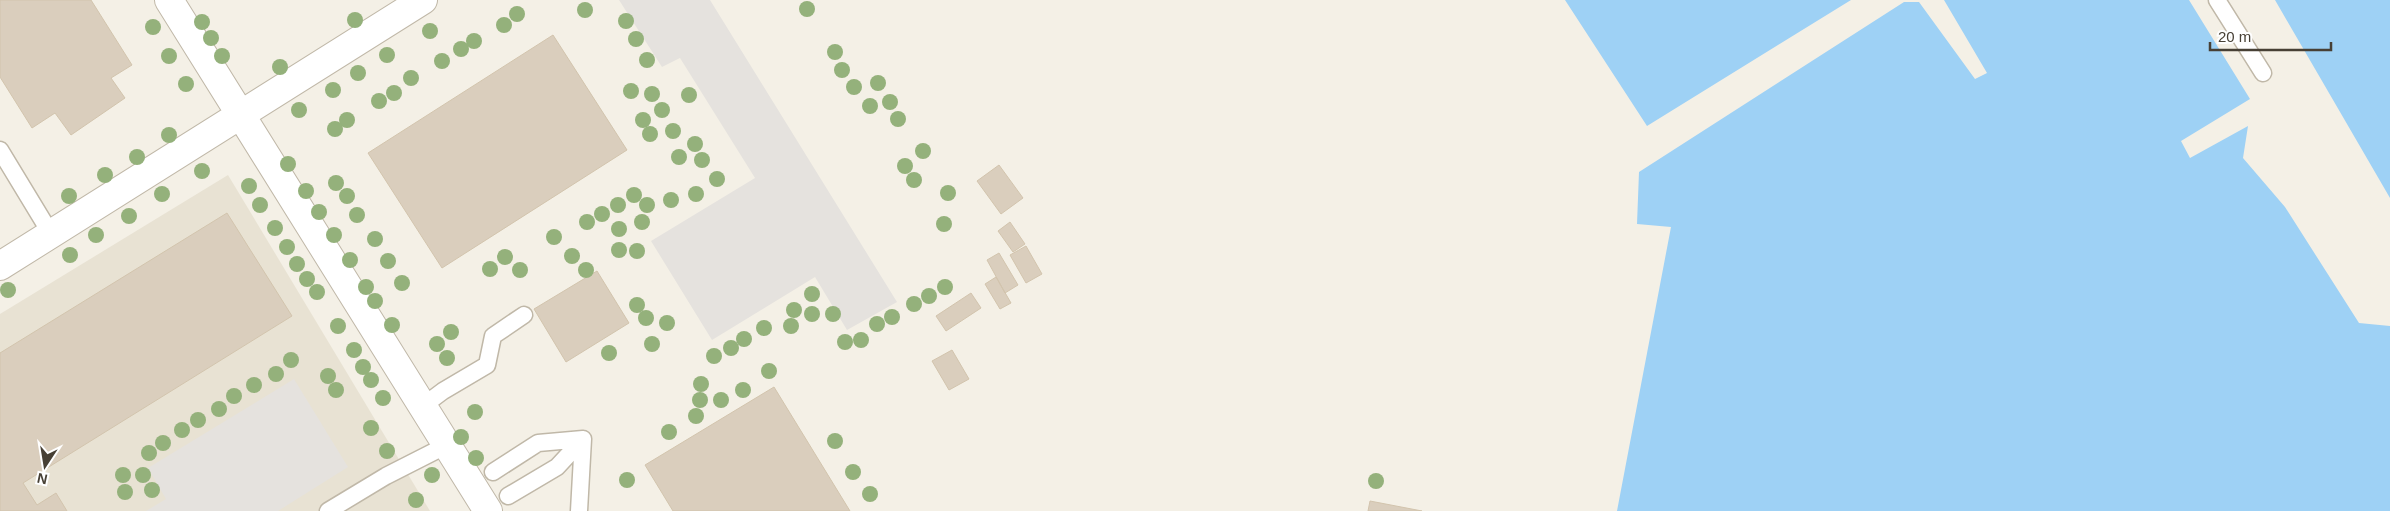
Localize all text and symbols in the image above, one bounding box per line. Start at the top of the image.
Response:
scale bar [2210,20,2331,52]
text: 20 m [2218,28,2251,45]
north arrow [20,441,70,491]
text: N [36,470,49,488]

